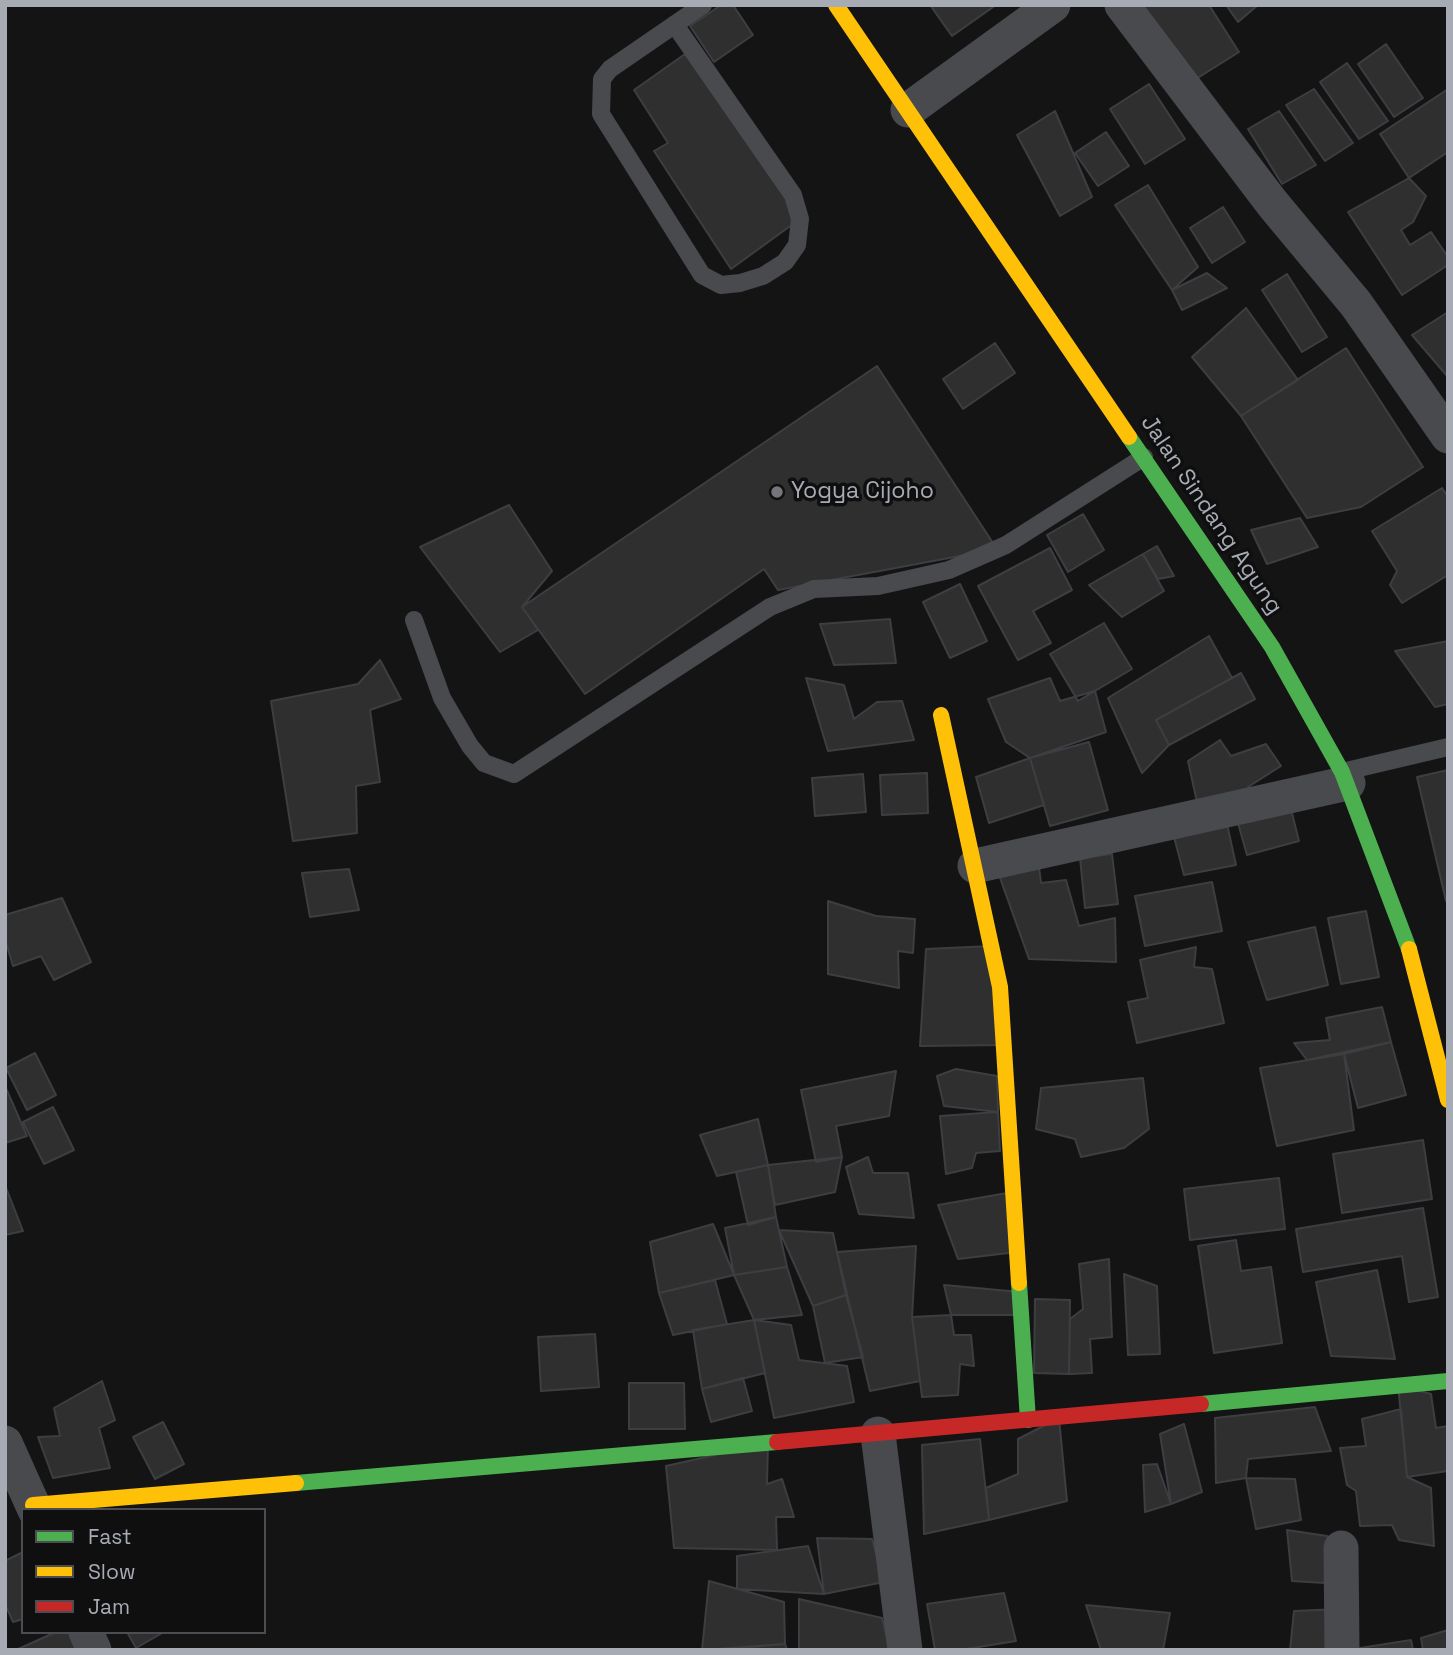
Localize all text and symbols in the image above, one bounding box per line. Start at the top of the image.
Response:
street label: Jalan Sindang Agung [1134,410,1288,620]
place label: Yogya Cijoho [791,478,934,506]
marker: Yogya Cijoho [769,484,785,500]
legend [21,1508,266,1634]
text: Fast [88,1523,132,1550]
text: Slow [88,1558,136,1585]
text: Jam [88,1593,130,1620]

